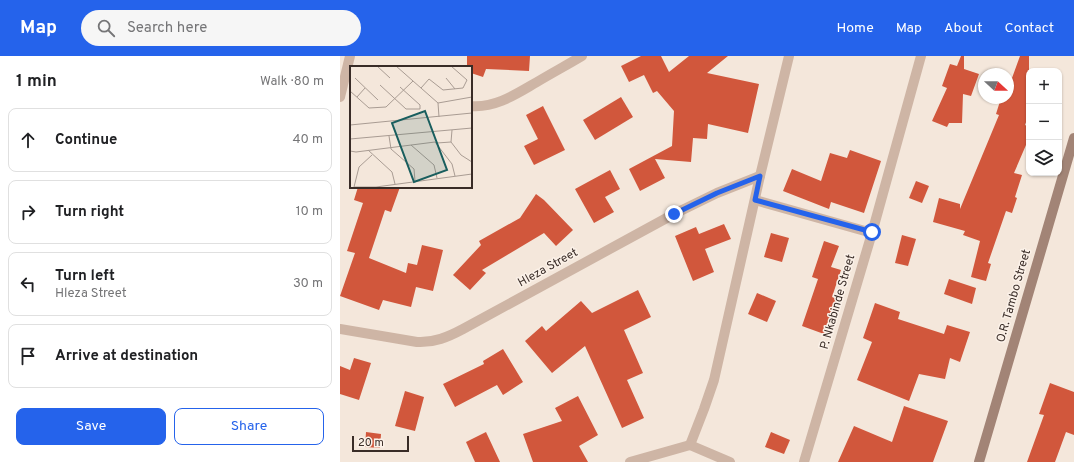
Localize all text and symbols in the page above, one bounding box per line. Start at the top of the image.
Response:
search box [81,10,361,46]
text: Map [20,16,57,40]
icon: search [95,17,117,39]
text: Search here [127,19,207,38]
text: Home [837,20,874,37]
text: Map [896,20,922,37]
text: About [944,20,983,37]
text: Contact [1005,20,1054,37]
inset map [350,66,472,188]
north arrow [978,68,1014,104]
map controls [1026,68,1062,176]
button: + [1026,68,1062,104]
text: 1 min [16,71,57,93]
text: Walk · 80 m [260,74,324,90]
button: − [1026,104,1062,140]
icon: ahead [17,129,39,151]
text: Continue [55,131,117,150]
text: 40 m [293,132,323,148]
button: layers [1026,140,1062,176]
icon: right [17,201,39,223]
text: Turn right [55,203,124,222]
text: 10 m [296,204,323,220]
route end [665,205,683,223]
route start [863,223,881,241]
street label: Hleza Street [515,245,581,291]
street label: O.R. Tambo Street [993,248,1035,344]
street label: P. Nkabinde Street [817,253,859,351]
text: Turn left [55,267,115,286]
icon: left [17,273,39,295]
text: 30 m [293,276,323,292]
text: Hleza Street [55,286,127,302]
icon: arrive [17,345,39,367]
text: Arrive at destination [55,347,198,366]
button: Save [16,408,166,445]
button: Share [174,408,324,445]
scale bar [352,434,409,453]
text: 20 m [358,436,384,450]

